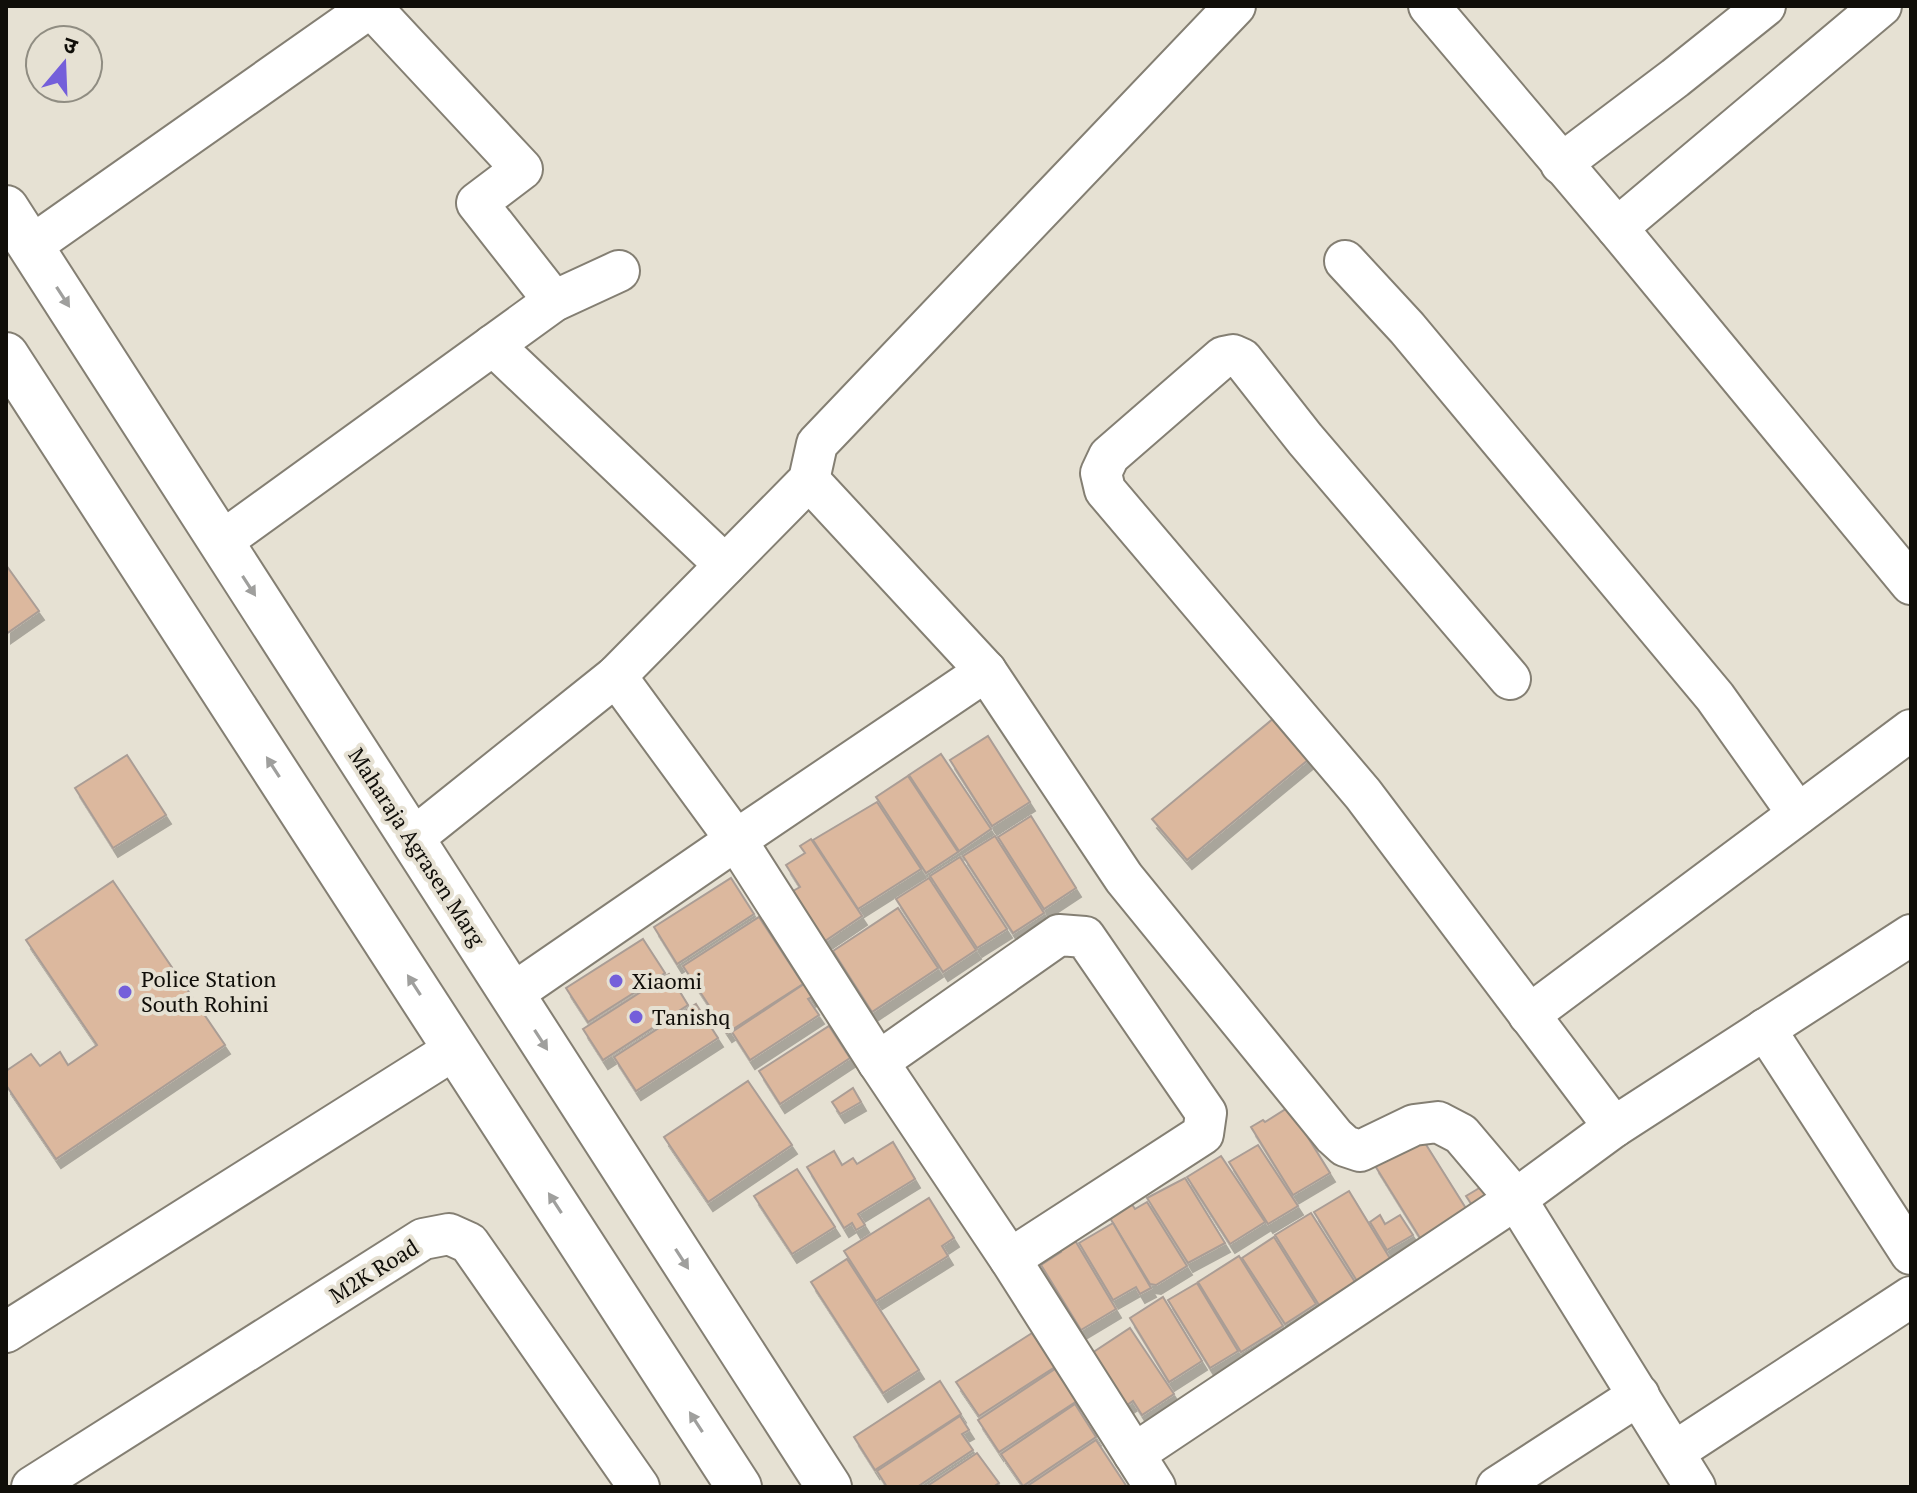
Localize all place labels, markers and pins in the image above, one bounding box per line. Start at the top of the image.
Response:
place label: Police Station South Rohini [141,964,276,1018]
place label: Xiaomi [632,966,702,995]
marker: Xiaomi [607,972,625,990]
marker: Police Station South Rohini [116,983,134,1001]
place label: Tanishq [652,1002,730,1031]
marker: Tanishq [627,1008,645,1026]

